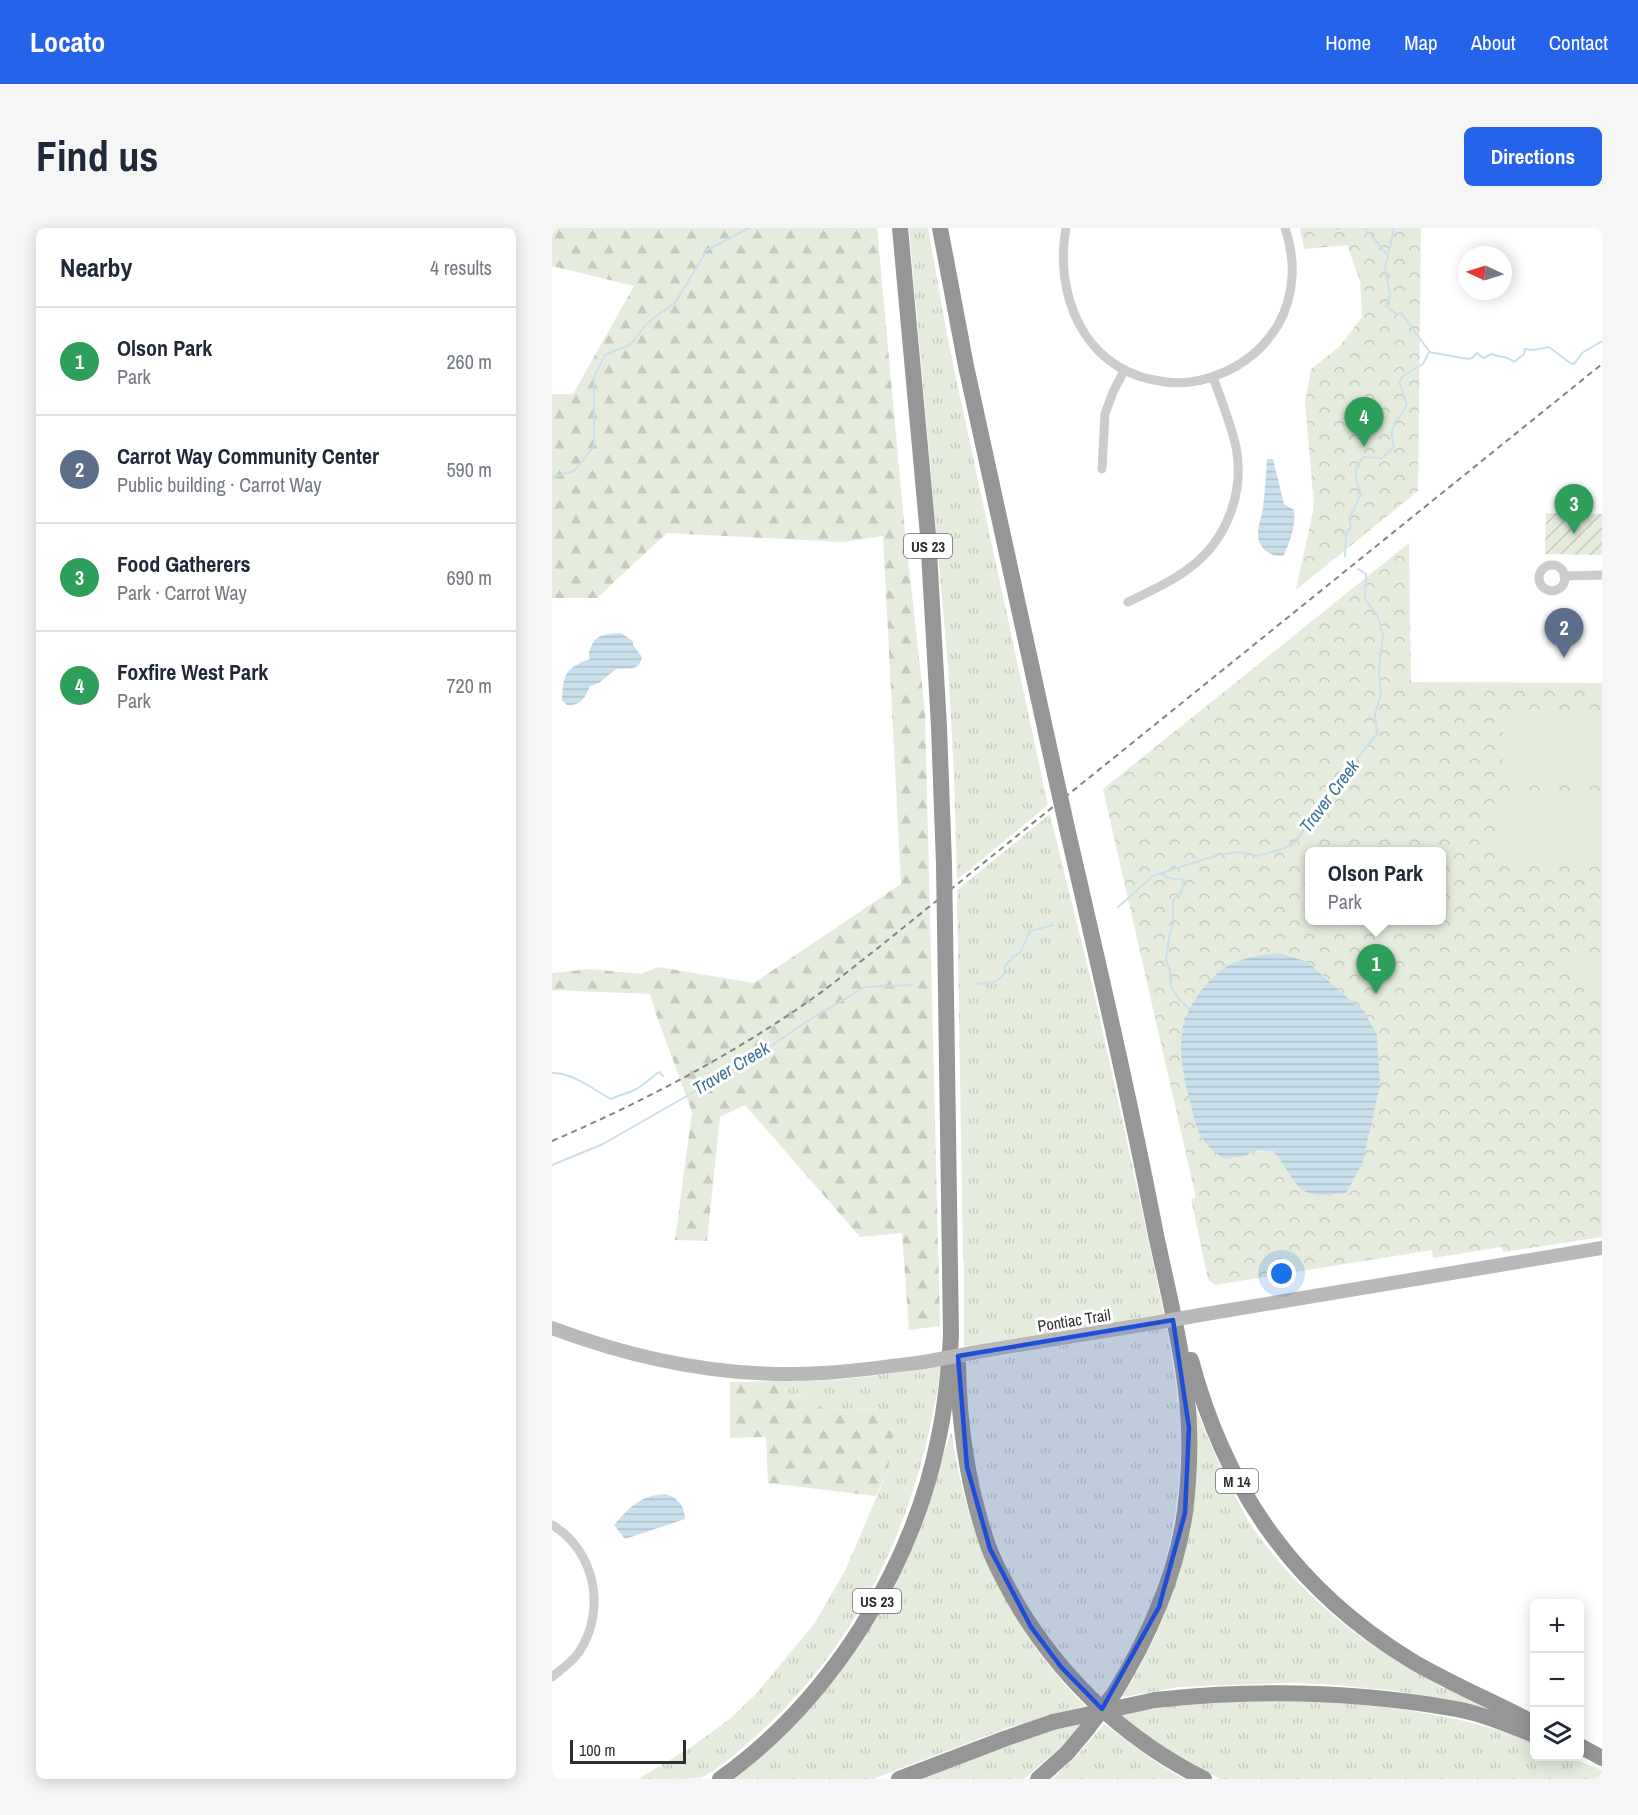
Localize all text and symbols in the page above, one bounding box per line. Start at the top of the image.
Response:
text: Locato [30,23,105,61]
text: Home [1325,28,1371,57]
text: Map [1404,28,1438,57]
text: About [1471,28,1516,57]
text: Contact [1549,28,1608,57]
button: Directions [1464,127,1602,186]
text: Find us [36,128,158,184]
north arrow [1458,246,1512,300]
text: Nearby [60,250,132,285]
text: 4 results [430,254,492,281]
text: Olson Park [117,333,212,363]
text: 1 [75,348,84,375]
text: 260 m [446,348,492,375]
text: Park [117,363,151,390]
pin: 4 [1344,398,1384,447]
text: Carrot Way Community Center [117,441,379,471]
text: 2 [75,456,84,483]
text: 590 m [446,456,492,483]
text: Public building · Carrot Way [117,471,322,498]
pin: 3 [1554,484,1594,534]
road number: US 23 [904,534,952,558]
text: Food Gatherers [117,549,250,579]
text: 3 [75,564,84,591]
text: 690 m [446,564,492,591]
text: Park · Carrot Way [117,579,247,606]
pin: 2 [1544,608,1584,658]
text: Foxfire West Park [117,657,268,687]
text: 4 [75,672,84,699]
text: 720 m [446,672,492,699]
text: Park [117,687,151,714]
water label: Traver Creek [1293,754,1365,838]
popup [1305,847,1446,925]
text: Olson Park [1328,858,1423,888]
text: Park [1328,888,1362,915]
pin: 1 [1356,944,1396,994]
water label: Traver Creek [688,1035,775,1101]
your location [1267,1259,1296,1288]
street label: Pontiac Trail [1036,1303,1112,1337]
road number: M 14 [1216,1469,1258,1493]
road number: US 23 [853,1589,901,1613]
map controls [1530,1599,1584,1761]
button: + [1530,1599,1584,1653]
button: − [1530,1653,1584,1707]
button: layers [1530,1707,1584,1761]
scale bar [570,1737,686,1764]
text: 100 m [579,1739,615,1761]

